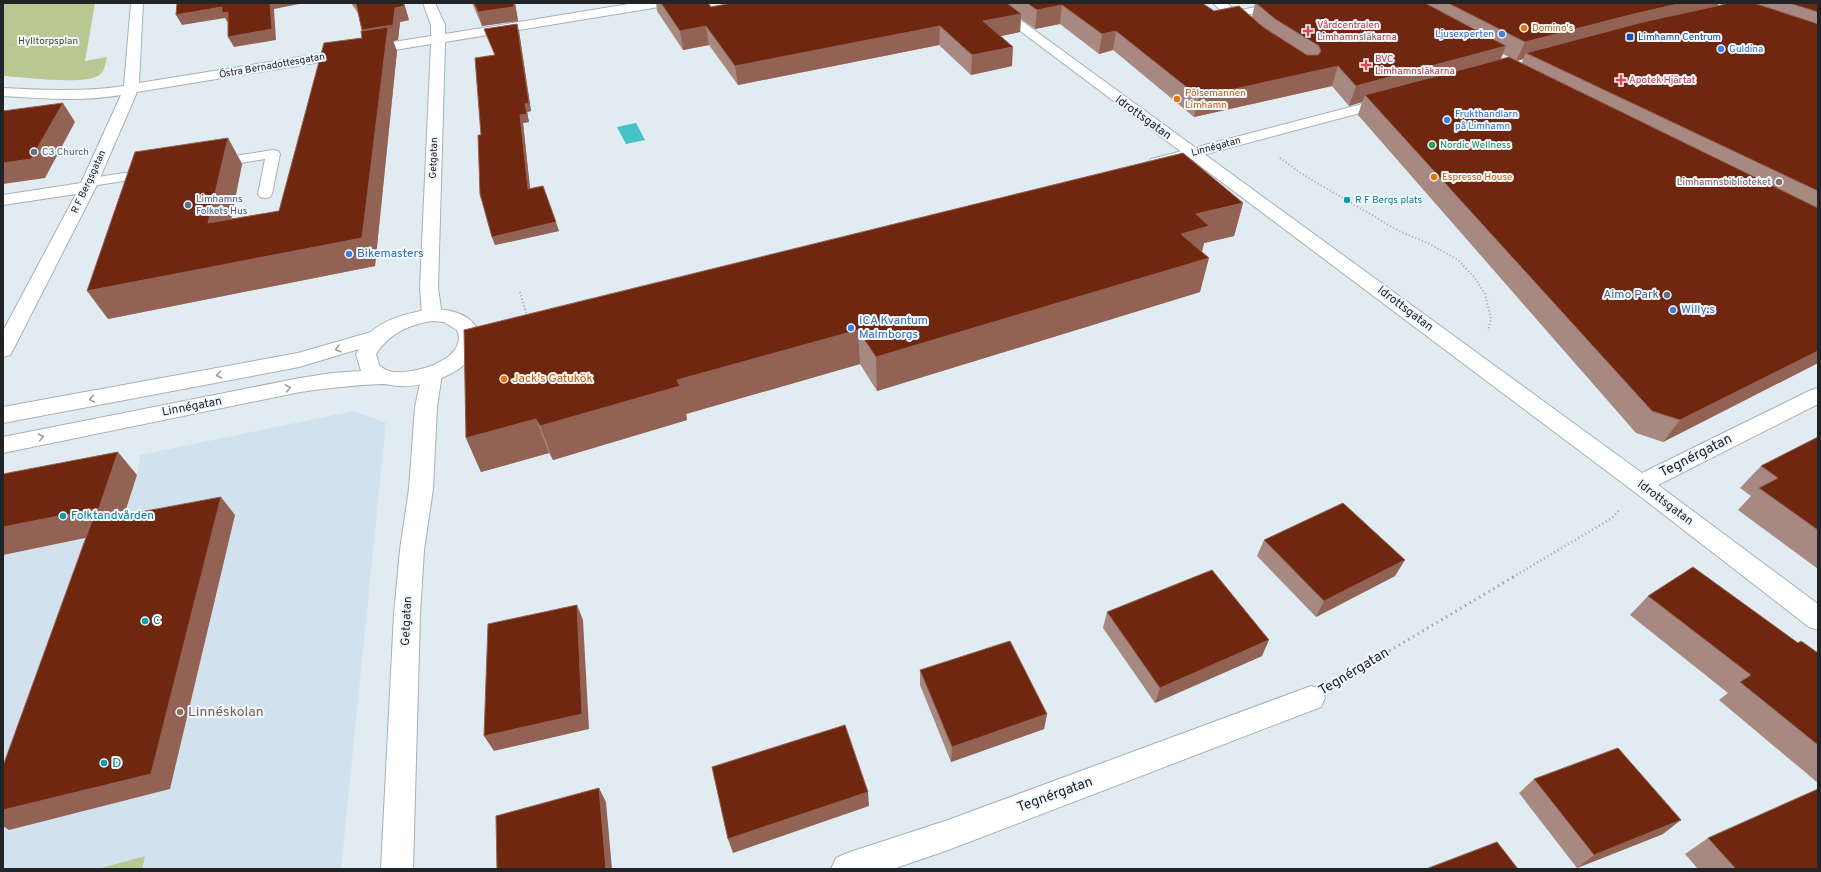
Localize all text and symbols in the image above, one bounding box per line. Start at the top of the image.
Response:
place label: Vårdcentralen Limhamnsläkarna [1317,19,1397,44]
place label: Domino's [1532,22,1574,35]
marker: Domino's [1519,23,1529,33]
marker: Vårdcentralen Limhamnsläkarna [1302,25,1314,37]
place label: Ljusexperten [1435,28,1494,41]
marker: Ljusexperten [1497,29,1507,39]
place label: Limhamn Centrum [1638,31,1721,44]
marker: Limhamn Centrum [1625,32,1635,42]
park label: Hylltorpsplan [18,35,78,48]
place label: Guldina [1729,43,1763,56]
marker: Guldina [1716,44,1726,54]
street label: Östra Bernadottesgatan [218,50,326,82]
place label: BVC Limhamnsläkarna [1375,53,1455,78]
marker: BVC Limhamnsläkarna [1360,59,1372,71]
place label: Apotek Hjärtat [1629,74,1695,87]
marker: Apotek Hjärtat [1616,75,1626,85]
place label: Pölsemannen Limhamn [1185,87,1246,112]
street label: Idrottsgatan [1112,92,1174,144]
marker: Pölsemannen Limhamn [1172,94,1182,104]
place label: Frukthandlarn på Limhamn [1455,108,1518,133]
marker: Frukthandlarn på Limhamn [1442,115,1452,125]
street label: Linnégatan [1190,134,1242,160]
street label: Getgatan [427,137,441,179]
place label: Nordic Wellness [1440,139,1511,152]
marker: Nordic Wellness [1427,140,1437,150]
place label: C3 Church [42,146,89,159]
marker: C3 Church [29,147,39,157]
street label: R F Bergsgatan [69,148,109,216]
place label: Espresso House [1442,171,1512,184]
marker: Espresso House [1429,172,1439,182]
place label: Limhamnsbiblioteket [1677,176,1771,189]
marker: Limhamnsbiblioteket [1774,177,1784,187]
place label: Limhamns Folkets Hus [196,193,248,218]
place label: R F Bergs plats [1355,194,1422,207]
marker: R F Bergs plats [1342,195,1352,205]
marker: Limhamns Folkets Hus [183,200,193,210]
place label: Bikemasters [357,246,424,262]
marker: Bikemasters [344,249,354,259]
street label: Idrottsgatan [1374,283,1436,335]
place label: Aimo Park [1603,287,1659,303]
marker: Aimo Park [1662,290,1672,300]
place label: Willy:s [1681,302,1715,318]
marker: Willy:s [1668,305,1678,315]
place label: ICA Kvantum Malmborgs [859,313,928,343]
marker: ICA Kvantum Malmborgs [846,323,856,333]
one-way arrow [334,344,341,353]
one-way arrow [216,370,223,379]
place label: Jack's Gatukök [512,371,593,387]
marker: Jack's Gatukök [499,374,509,384]
one-way arrow [285,384,291,392]
street label: Linnégatan [161,393,223,421]
one-way arrow [89,394,95,403]
street label: Tegnérgatan [1657,430,1735,482]
one-way arrow [38,434,44,442]
street label: Idrottsgatan [1634,477,1696,529]
place label: Folktandvården [71,508,154,524]
marker: Folktandvården [58,511,68,521]
street label: Getgatan [398,596,416,646]
place label: C [153,613,161,629]
marker: C [140,616,150,626]
street label: Tegnérgatan [1316,644,1392,700]
place label: Linnéskolan [188,704,264,721]
marker: Linnéskolan [175,707,185,717]
place label: D [112,755,122,772]
marker: D [99,758,109,768]
street label: Tegnérgatan [1015,773,1095,817]

